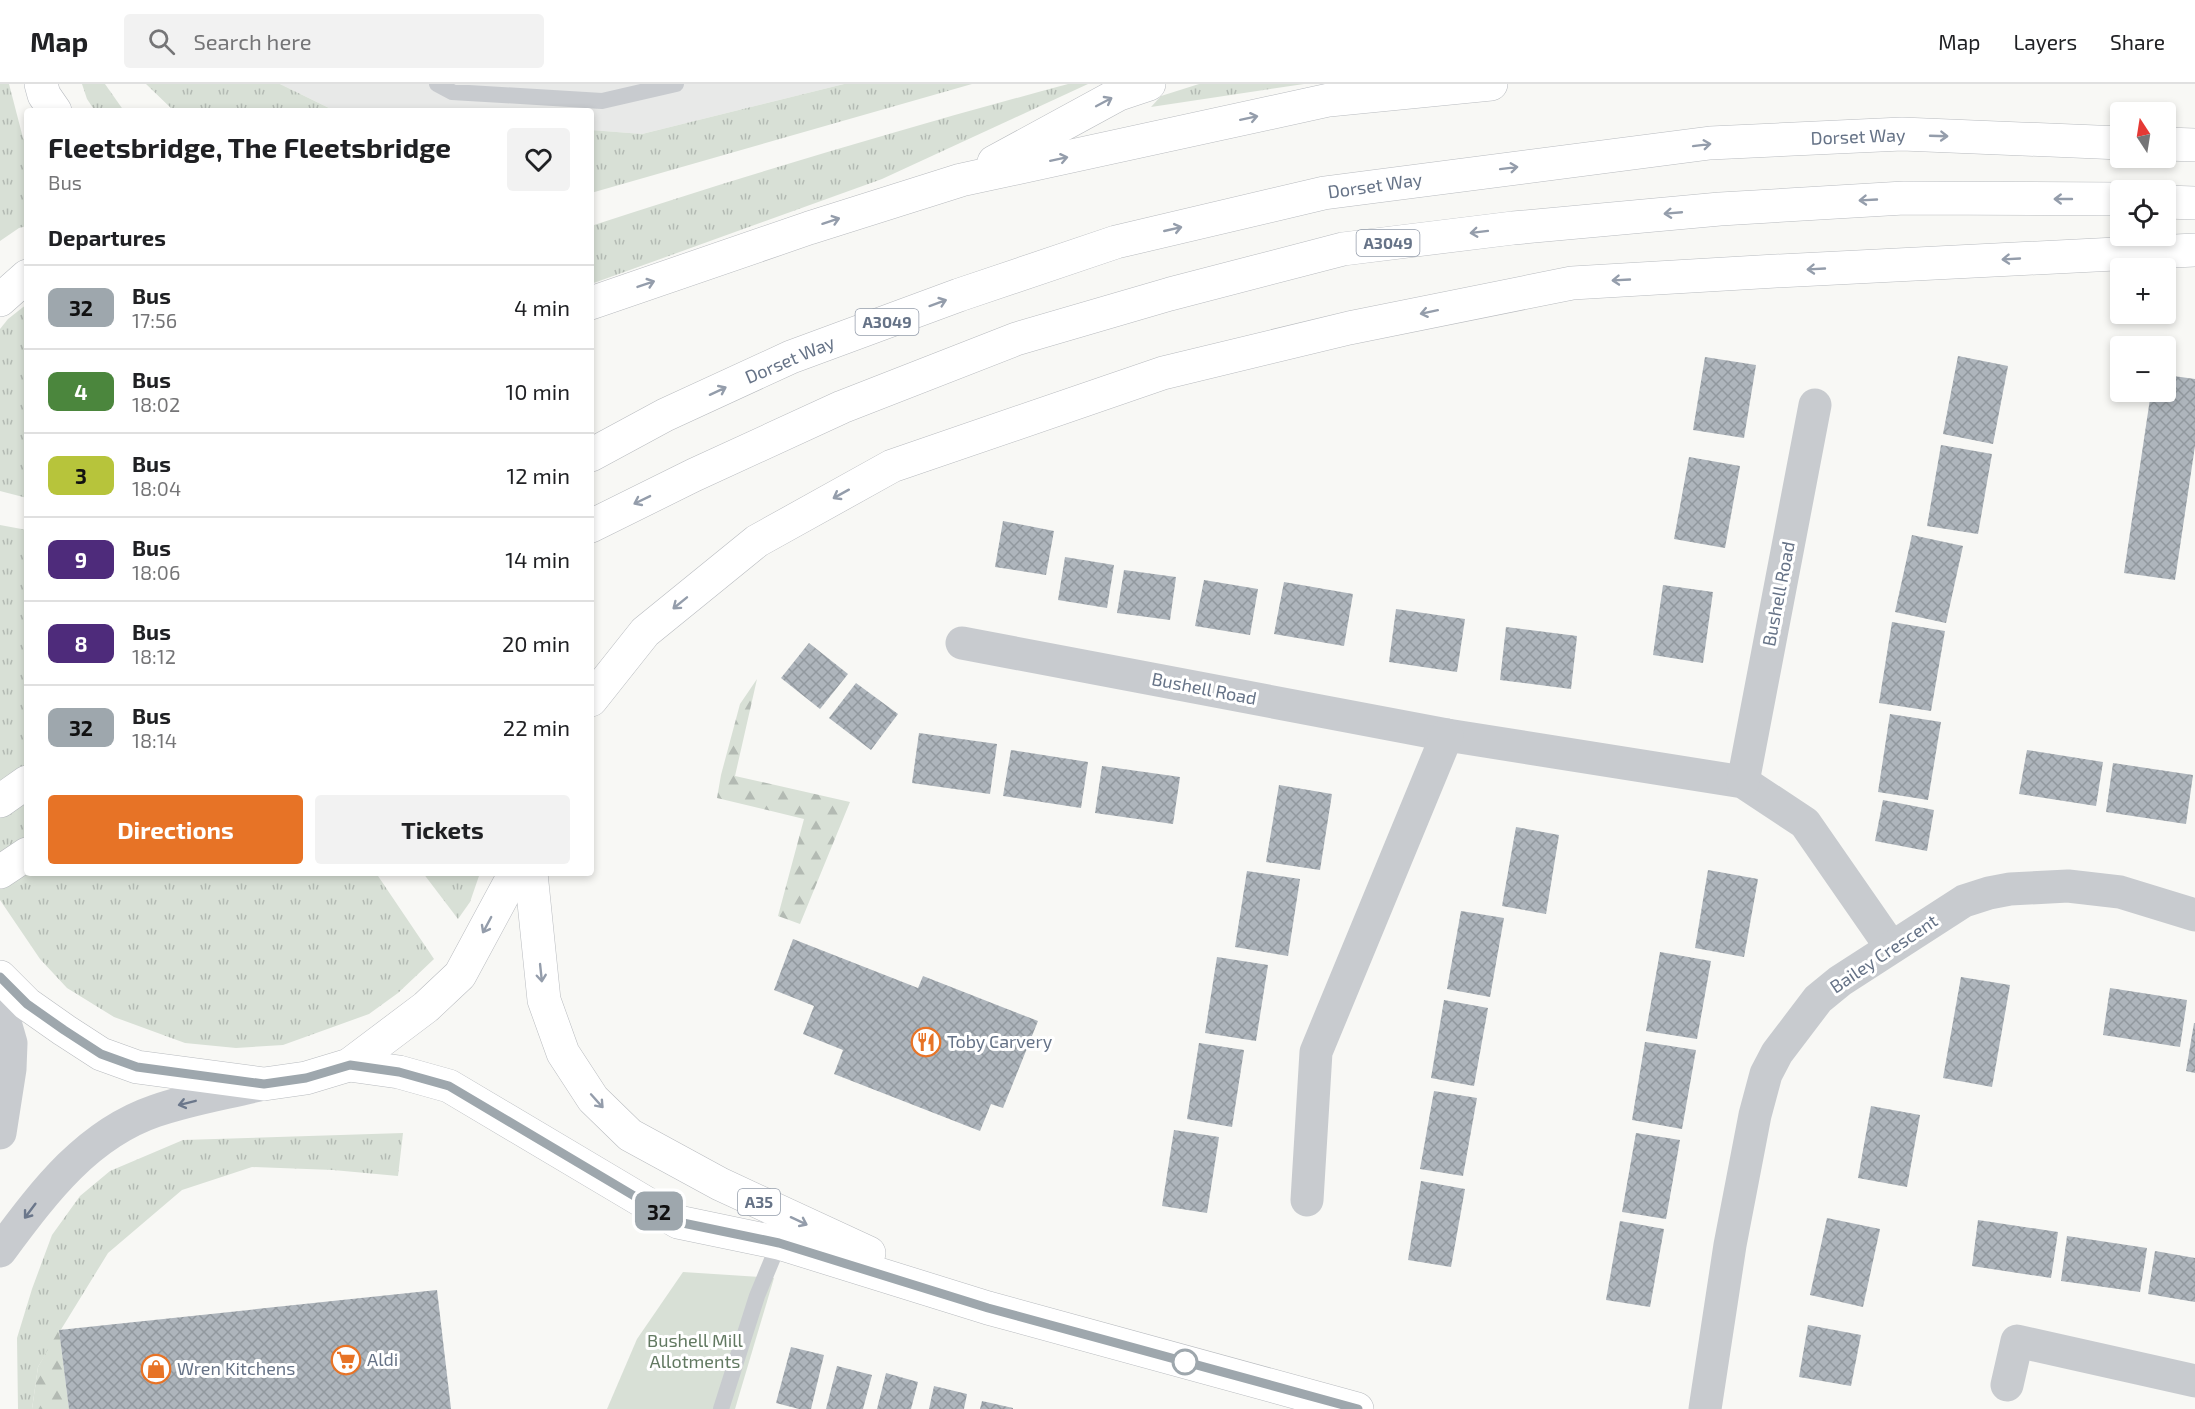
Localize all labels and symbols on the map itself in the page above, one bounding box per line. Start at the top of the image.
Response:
one-way arrow [1095,96,1113,107]
north arrow [2110,102,2176,168]
one-way arrow [1240,111,1259,123]
street label: Dorset Way [1810,123,1906,149]
one-way arrow [1928,130,1948,141]
one-way arrow [1692,139,1712,150]
one-way arrow [1049,153,1068,164]
one-way arrow [1498,163,1518,174]
street label: Dorset Way [1326,167,1424,203]
one-way arrow [2053,193,2073,205]
one-way arrow [1858,195,1878,206]
one-way arrow [1664,208,1683,219]
one-way arrow [821,215,840,226]
one-way arrow [1163,222,1182,234]
one-way arrow [1470,227,1489,238]
road number: A3049 [1356,230,1420,256]
one-way arrow [2001,254,2021,265]
one-way arrow [1806,263,1826,274]
one-way arrow [1612,275,1632,286]
one-way arrow [636,278,655,289]
one-way arrow [928,297,947,308]
one-way arrow [1420,307,1440,318]
road number: A3049 [856,309,918,335]
street label: Dorset Way [742,330,838,388]
one-way arrow [708,384,726,396]
one-way arrow [833,488,850,500]
one-way arrow [634,495,652,507]
street label: Bushell Road [1757,539,1799,648]
one-way arrow [672,597,688,610]
street label: Bushell Road [1150,667,1259,709]
street label: Bailey Crescent [1825,909,1942,997]
one-way arrow [481,915,492,933]
one-way arrow [536,963,547,982]
restaurant icon: Toby Carvery [910,1026,942,1058]
place label: Toby Carvery [947,1030,1053,1052]
one-way arrow [590,1093,604,1108]
one-way arrow [178,1098,197,1110]
road number: A35 [738,1189,780,1215]
line badge: 32 [632,1192,686,1230]
one-way arrow [24,1202,37,1218]
one-way arrow [789,1215,807,1227]
park label: Bushell Mill Allotments [647,1329,744,1372]
supermarket icon: Aldi [330,1344,362,1376]
place label: Aldi [367,1348,398,1370]
unlabelled marker [1172,1349,1198,1375]
shop icon: Wren Kitchens [140,1353,172,1385]
place label: Wren Kitchens [177,1357,295,1379]

